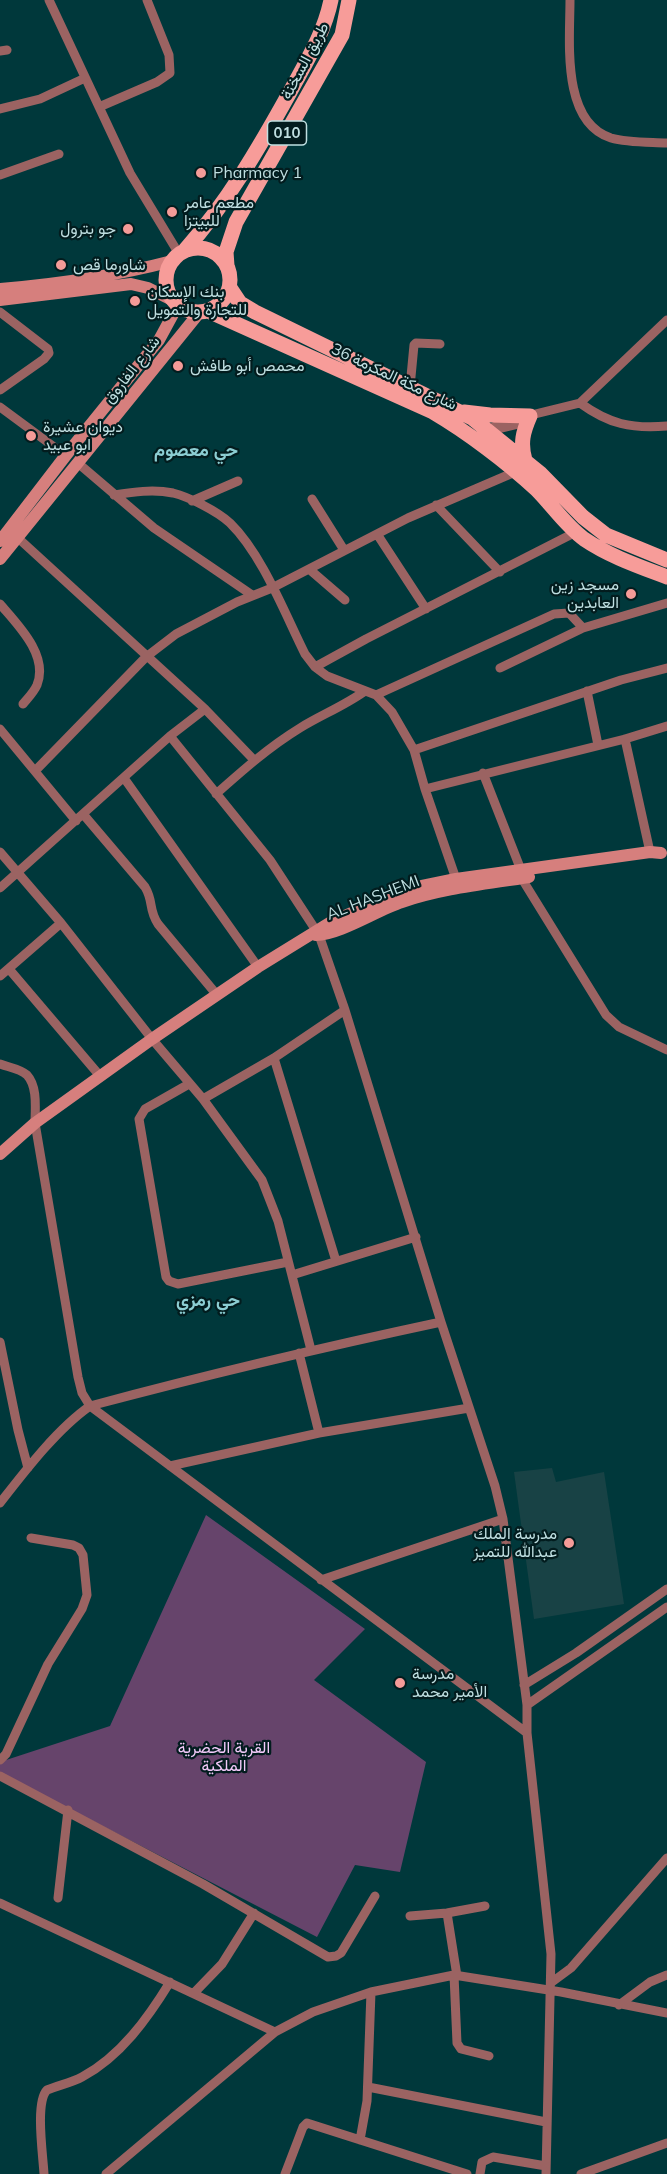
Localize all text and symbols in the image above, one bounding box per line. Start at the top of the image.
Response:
street label: طريق السخنة [277,19,333,103]
road number: 010 [268,121,306,145]
place label: Pharmacy 1 [213,163,302,183]
marker: Pharmacy 1 [194,166,208,180]
place label: مطعم عامر للبيتزا [184,193,254,231]
marker: مطعم عامر للبيتزا [165,205,179,219]
place label: جو بترول [60,219,116,239]
marker: جو بترول [121,222,135,236]
place label: شاورما قص [73,255,146,275]
marker: شاورما قص [54,258,68,272]
place label: بنك الإسكان للتجارة والتمويل [147,282,247,320]
marker: بنك الإسكان للتجارة والتمويل [128,294,142,308]
street label: شارع الفاروق [100,332,164,408]
street label: شارع مكة المكرمة 36 [328,339,460,415]
place label: محمص أبو طافش [190,356,305,376]
marker: محمص أبو طافش [171,359,185,373]
place label: ديوان عشيرة ابو عبيد [43,417,123,455]
marker: ديوان عشيرة ابو عبيد [24,429,38,443]
district label: حي معصوم [154,440,238,462]
place label: مسجد زين العابدين [551,575,619,613]
marker: مسجد زين العابدين [624,587,638,601]
street label: AL HASHEMI [324,871,422,925]
district label: حي رمزي [176,1290,240,1312]
place label: مدرسة الملك عبدالله للتميز [473,1524,557,1562]
marker: مدرسة الملك عبدالله للتميز [562,1536,576,1550]
place label: مدرسة الأمير محمد [412,1664,487,1702]
marker: مدرسة الأمير محمد [393,1676,407,1690]
park label: القرية الحضرية الملكية [178,1738,270,1776]

